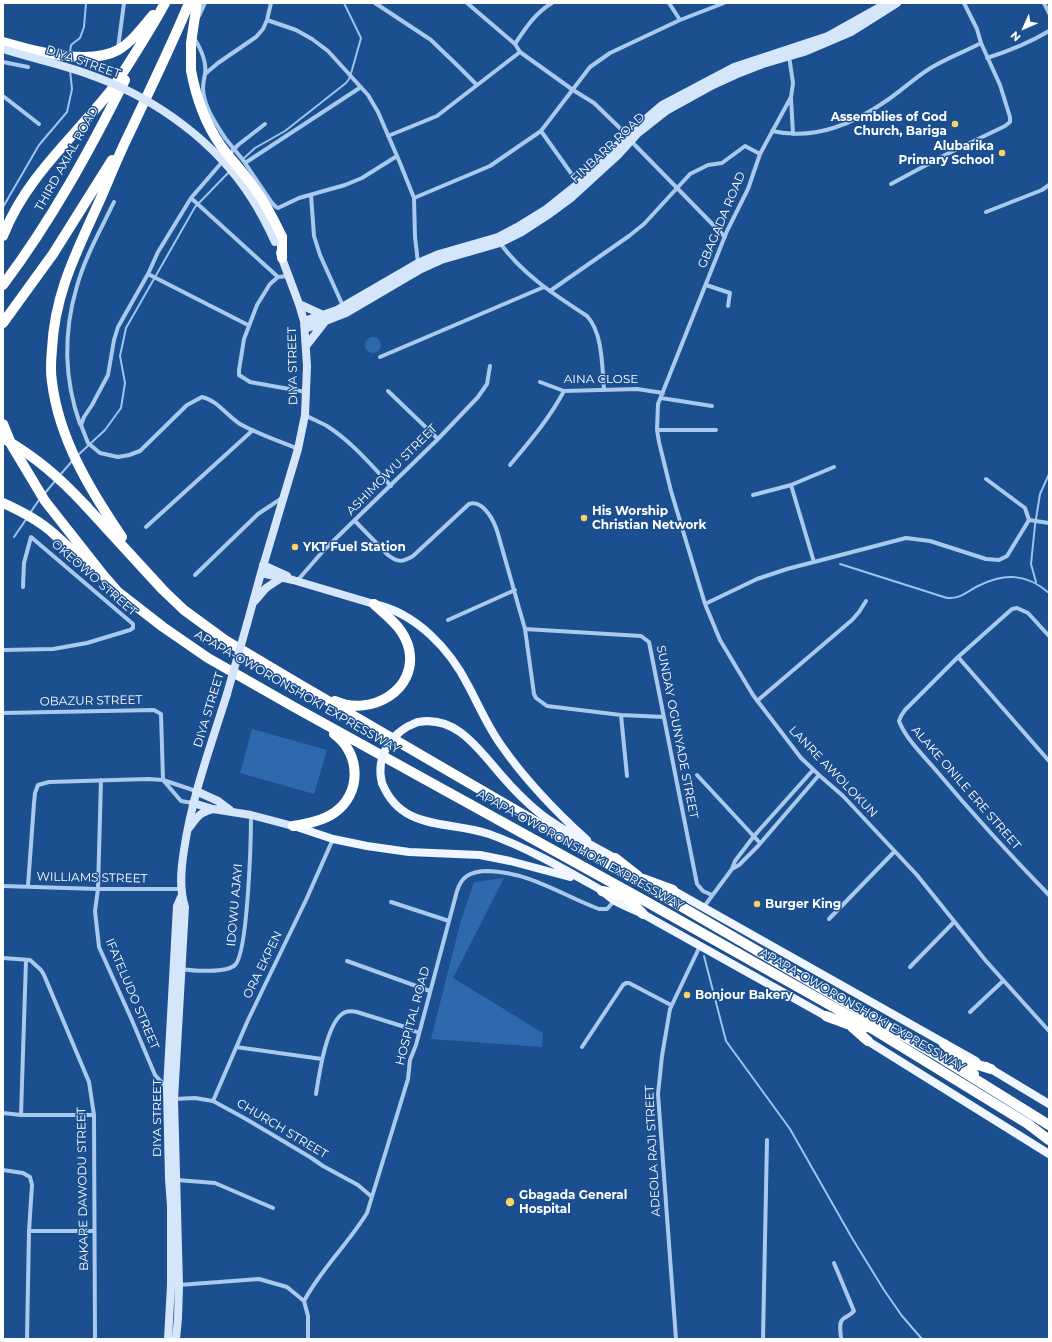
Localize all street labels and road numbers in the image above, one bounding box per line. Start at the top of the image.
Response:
street label: DIYA STREET [44,43,122,81]
street label: THIRD AXIAL ROAD [32,104,102,214]
street label: FINBARR ROAD [568,110,648,186]
street label: GBAGADA ROAD [695,170,749,270]
street label: DIYA STREET [285,327,301,405]
street label: AINA CLOSE [564,372,638,386]
street label: ASHIMOWU STREET [344,422,440,518]
street label: OKEOWO STREET [48,537,140,619]
street label: APAPA-OWORONSHOKI EXPRESSWAY [192,627,402,757]
street label: SUNDAY OGUNYADE STREET [653,644,701,820]
street label: DIYA STREET [191,671,227,749]
street label: OBAZUR STREET [40,693,142,709]
street label: LANRE AWOLOKUN [786,723,880,821]
street label: ALAKE ONILE ERE STREET [908,723,1024,853]
street label: APAPA-OWORONSHOKI EXPRESSWAY [474,787,686,913]
street label: IDOWU AJAYI [224,863,246,947]
street label: WILLIAMS STREET [36,870,148,886]
street label: ORA EKPEN [240,929,286,1001]
street label: IFATELUDO STREET [102,936,162,1052]
street label: APAPA-OWORONSHOKI EXPRESSWAY [757,945,967,1075]
street label: HOSPITAL ROAD [393,965,433,1067]
street label: DIYA STREET [150,1079,164,1157]
street label: ADEOLA RAJI STREET [642,1085,664,1217]
street label: CHURCH STREET [234,1096,330,1162]
street label: BAKARE DAWODU STREET [74,1107,92,1271]

